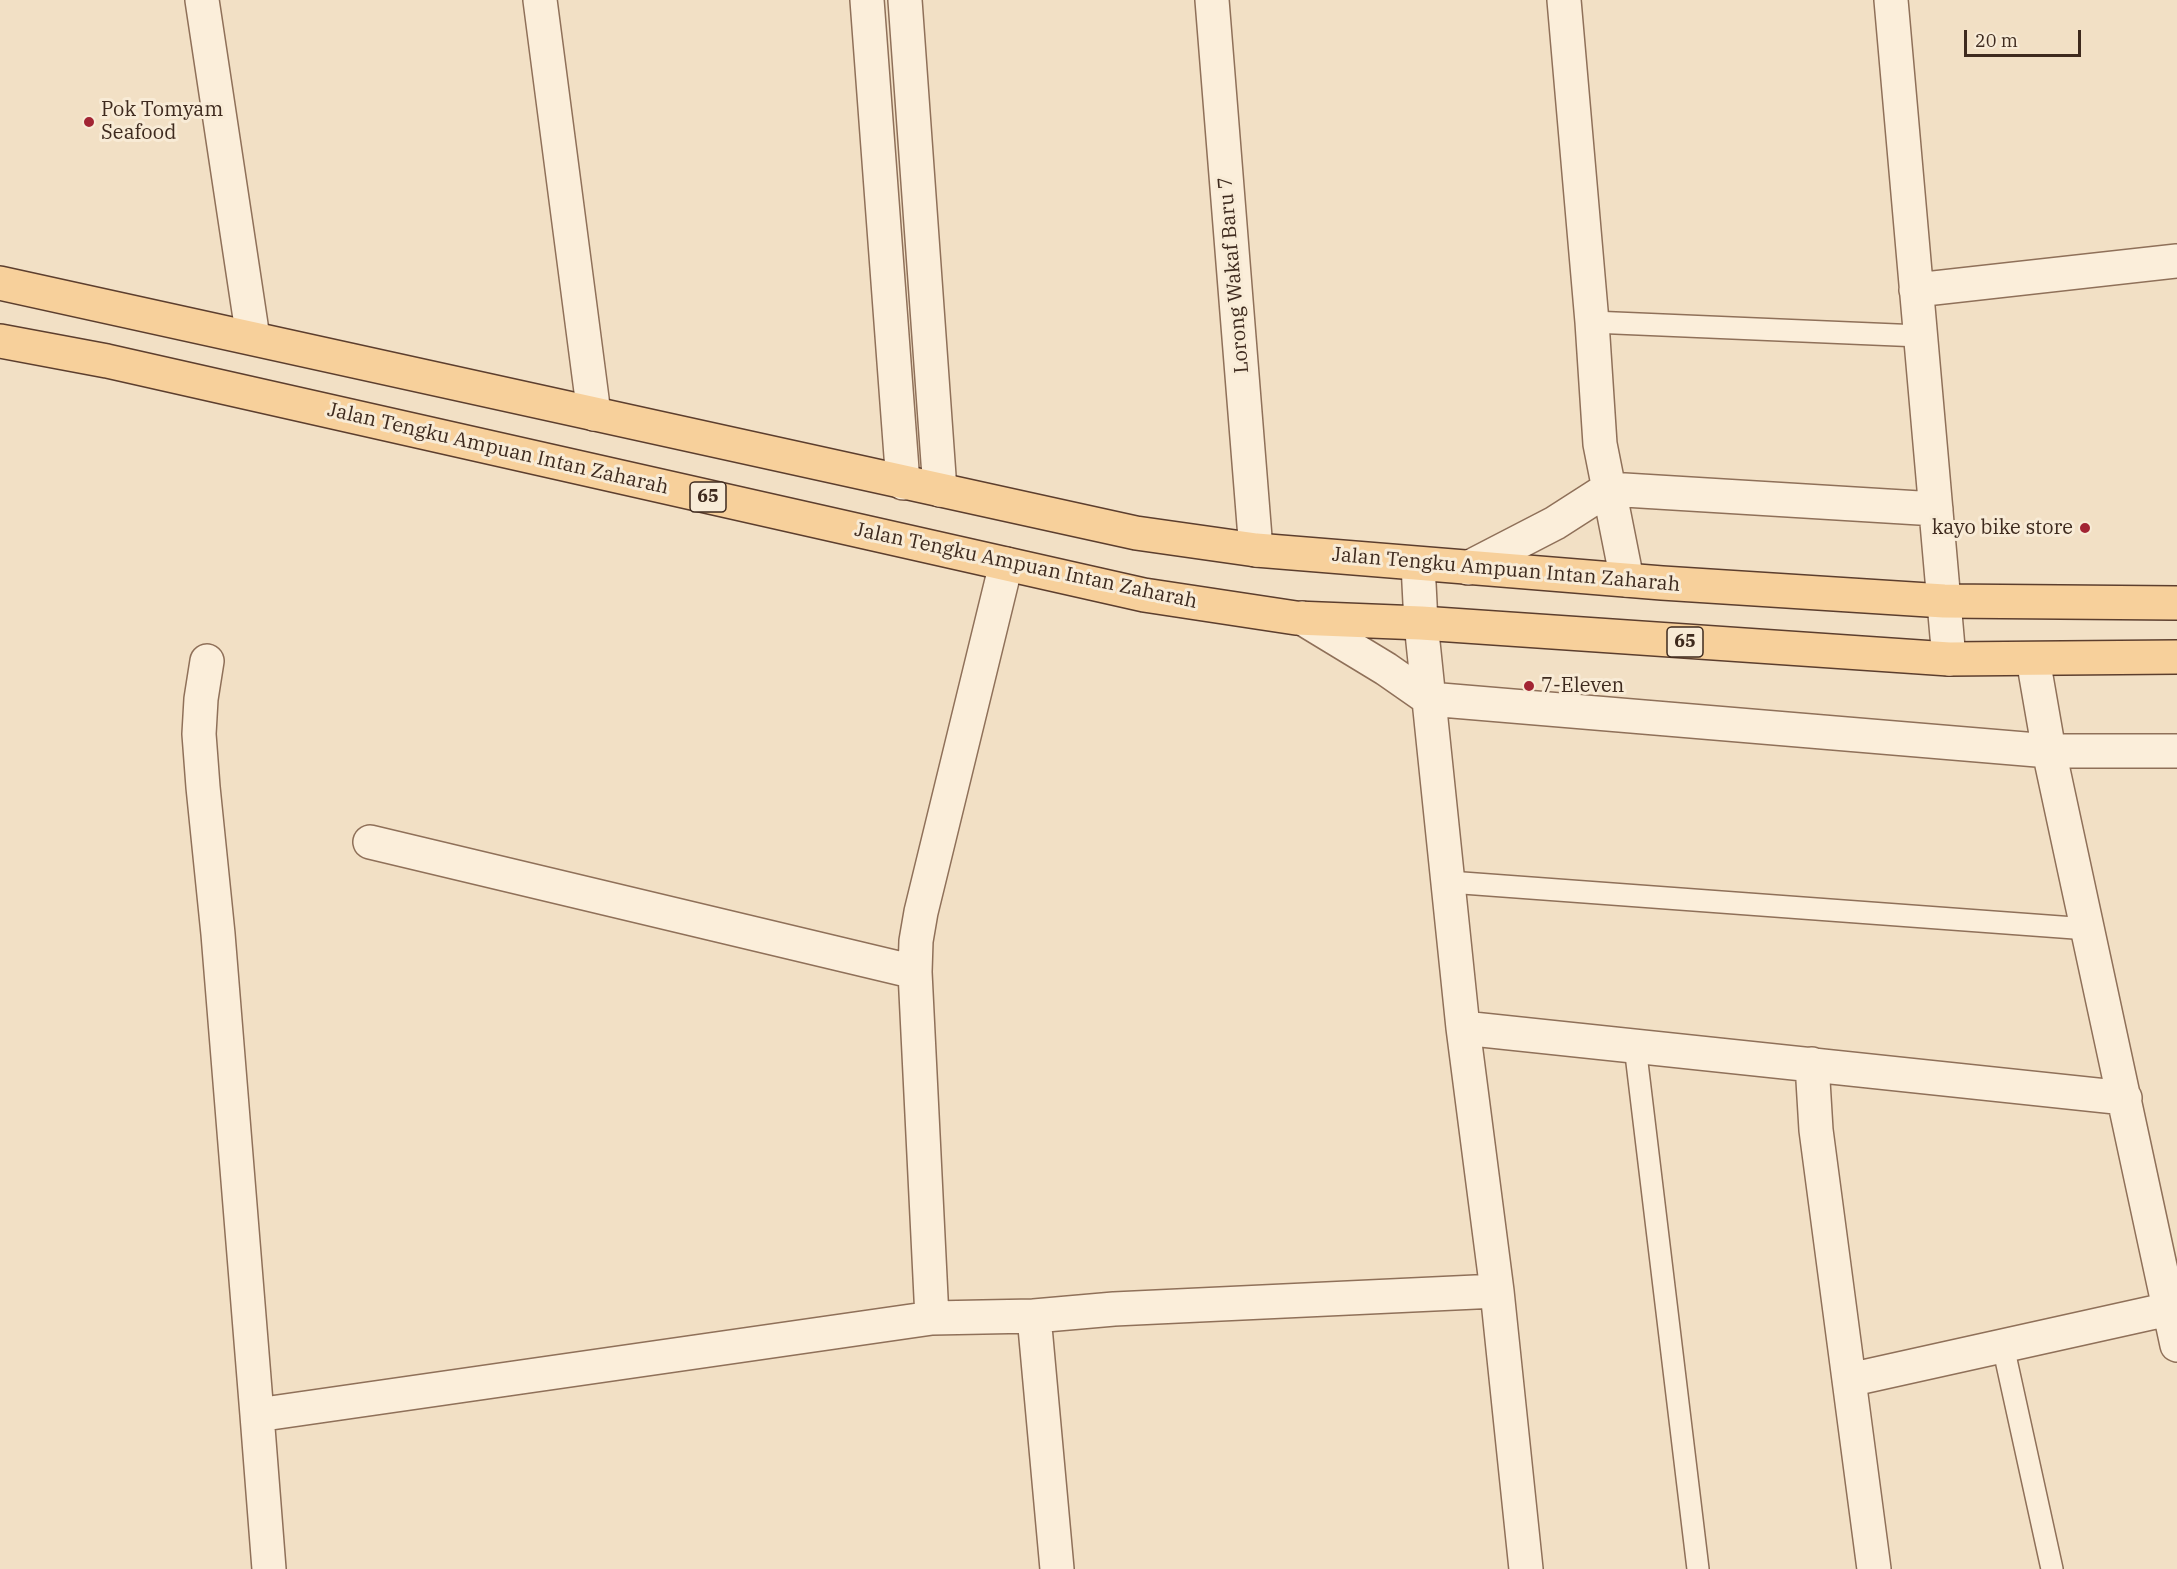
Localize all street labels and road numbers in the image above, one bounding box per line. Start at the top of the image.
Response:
street label: Lorong Wakaf Baru 7 [1213,176,1255,374]
street label: Jalan Tengku Ampuan Intan Zaharah [325,398,671,500]
road number: 65 [690,482,726,512]
street label: Jalan Tengku Ampuan Intan Zaharah [853,518,1199,614]
street label: Jalan Tengku Ampuan Intan Zaharah [1331,543,1681,597]
road number: 65 [1667,627,1703,657]

